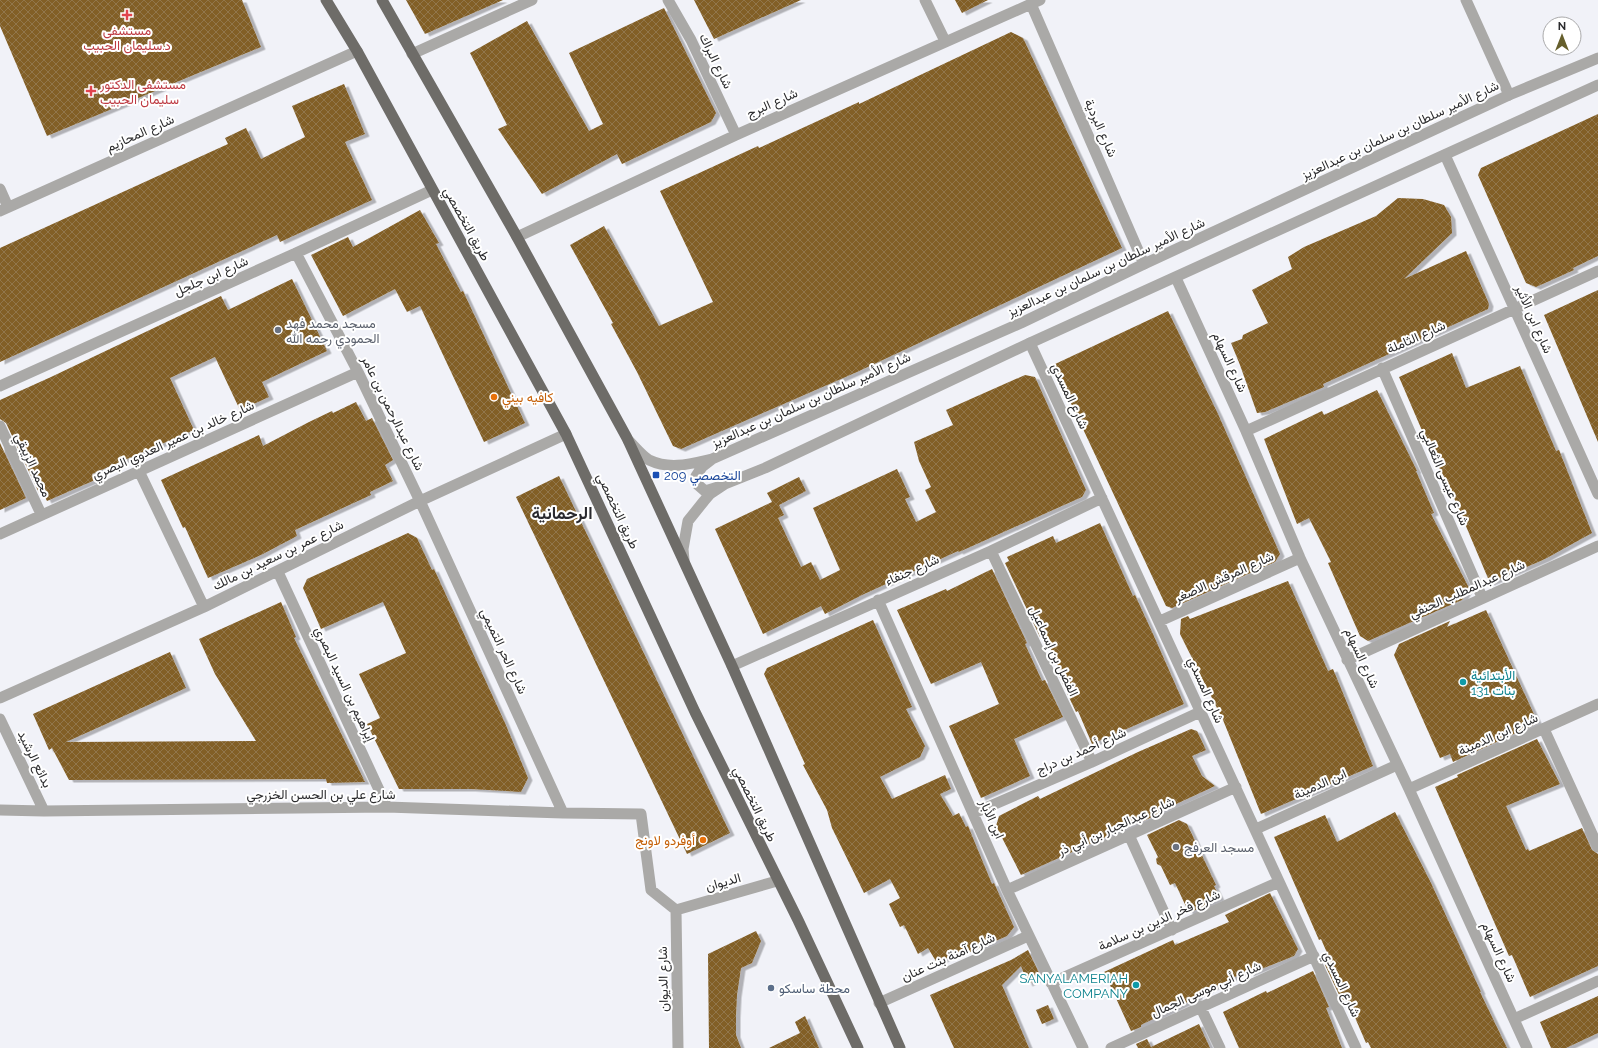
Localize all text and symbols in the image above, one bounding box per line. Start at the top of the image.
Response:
marker: مستشفى د.سليمان الحبيب [121,9,133,21]
north arrow [1542,16,1582,56]
text: N [1558,20,1566,33]
place label: مستشفى د.سليمان الحبيب [83,23,171,54]
street label: شارع البراك [694,31,736,92]
place label: مستشفى الدكتور سليمان الحبيب [99,77,186,108]
street label: شارع الأمير سلطان بن سلمان بن عبدالعزيز [1298,77,1502,185]
marker: مستشفى الدكتور سليمان الحبيب [85,85,97,97]
street label: شارع البرج [744,85,801,123]
street label: شارع البردية [1080,97,1120,160]
street label: شارع المحازيم [104,111,177,156]
street label: طريق التخصصي [438,185,493,265]
street label: شارع الأمير سلطان بن سلمان بن عبدالعزيز [1004,214,1208,322]
street label: شارع ابن جلجل [172,253,251,301]
street label: شارع ابن الأثير [1510,281,1556,356]
place label: مسجد محمد فهد الحمودي رحمه الله [286,316,380,349]
street label: شارع الثاملة [1384,317,1448,358]
marker: مسجد محمد فهد الحمودي رحمه الله [273,325,283,335]
street label: شارع السهام [1208,329,1250,395]
street label: شارع الأمير سلطان بن سلمان بن عبدالعزيز [708,349,914,453]
street label: شارع عبدالرحمن بن عامر [356,352,427,474]
street label: شارع المسدي [1046,361,1092,432]
place label: كافيه بيني [502,390,553,408]
marker: كافيه بيني [489,392,499,402]
street label: شارع خالد بن عمير العدوي البصري [90,397,258,485]
street label: شارع عيسى الثعالبي [1415,426,1472,529]
street label: محمد الزيبقي [9,431,54,501]
place label: التخصصي 209 [664,468,741,486]
marker: التخصصي 209 [651,470,661,480]
street label: طريق التخصصي [591,471,642,553]
district label: الرحمانية [531,503,593,524]
street label: شارع عمر بن سعيد بن مالك [210,517,347,595]
street label: شارع المرقش الاصغر [1171,548,1277,608]
street label: شارع جنفاء [883,551,942,590]
street label: شارع عبدالمطلب الحنفي [1407,557,1528,624]
street label: الفضل بن إسماعيل [1025,604,1081,699]
street label: شارع الحر التميمي [475,606,530,698]
street label: إبراهيم بن السيد البصري [309,624,378,745]
street label: شارع السهام [1340,625,1382,691]
street label: شارع المسدي [1182,655,1227,727]
place label: الأبتدائية 131 بنات [1471,668,1516,698]
marker: الأبتدائية 131 بنات [1458,677,1468,687]
street label: شارع ابن الدمينة [1456,710,1541,760]
street label: شارع أحمد بن دراج [1034,724,1129,779]
street label: بدائع الرشيد [13,728,55,791]
street label: طريق التخصصي [728,764,780,845]
street label: ابن الدمينة [1291,766,1349,803]
street label: شارع علي بن الحسن الخزرجي [247,787,395,805]
street label: شارع عبدالجبار بن أبي ذر [1054,794,1178,862]
street label: ابن الأبار [975,796,1007,841]
place label: أوفردو لاونج [635,833,695,850]
marker: أوفردو لاونج [698,835,708,845]
place label: مسجد العرفج [1184,840,1254,857]
marker: مسجد العرفج [1171,842,1181,852]
street label: الديوان [704,870,743,895]
street label: شارع فخر الدين بن سلامة [1096,886,1223,955]
street label: شارع السهام [1477,919,1519,985]
street label: شارع آمنة بنت عنان [899,930,998,986]
street label: شارع الديوان [655,946,673,1012]
street label: شارع المسدي [1318,949,1364,1020]
street label: شارع أبي موسى الجمال [1149,958,1265,1023]
place label: SANYALAMERIAH COMPANY [1019,971,1129,1001]
marker: SANYALAMERIAH COMPANY [1131,980,1141,990]
place label: محطة ساسكو [779,981,850,997]
marker: محطة ساسكو [766,983,776,993]

